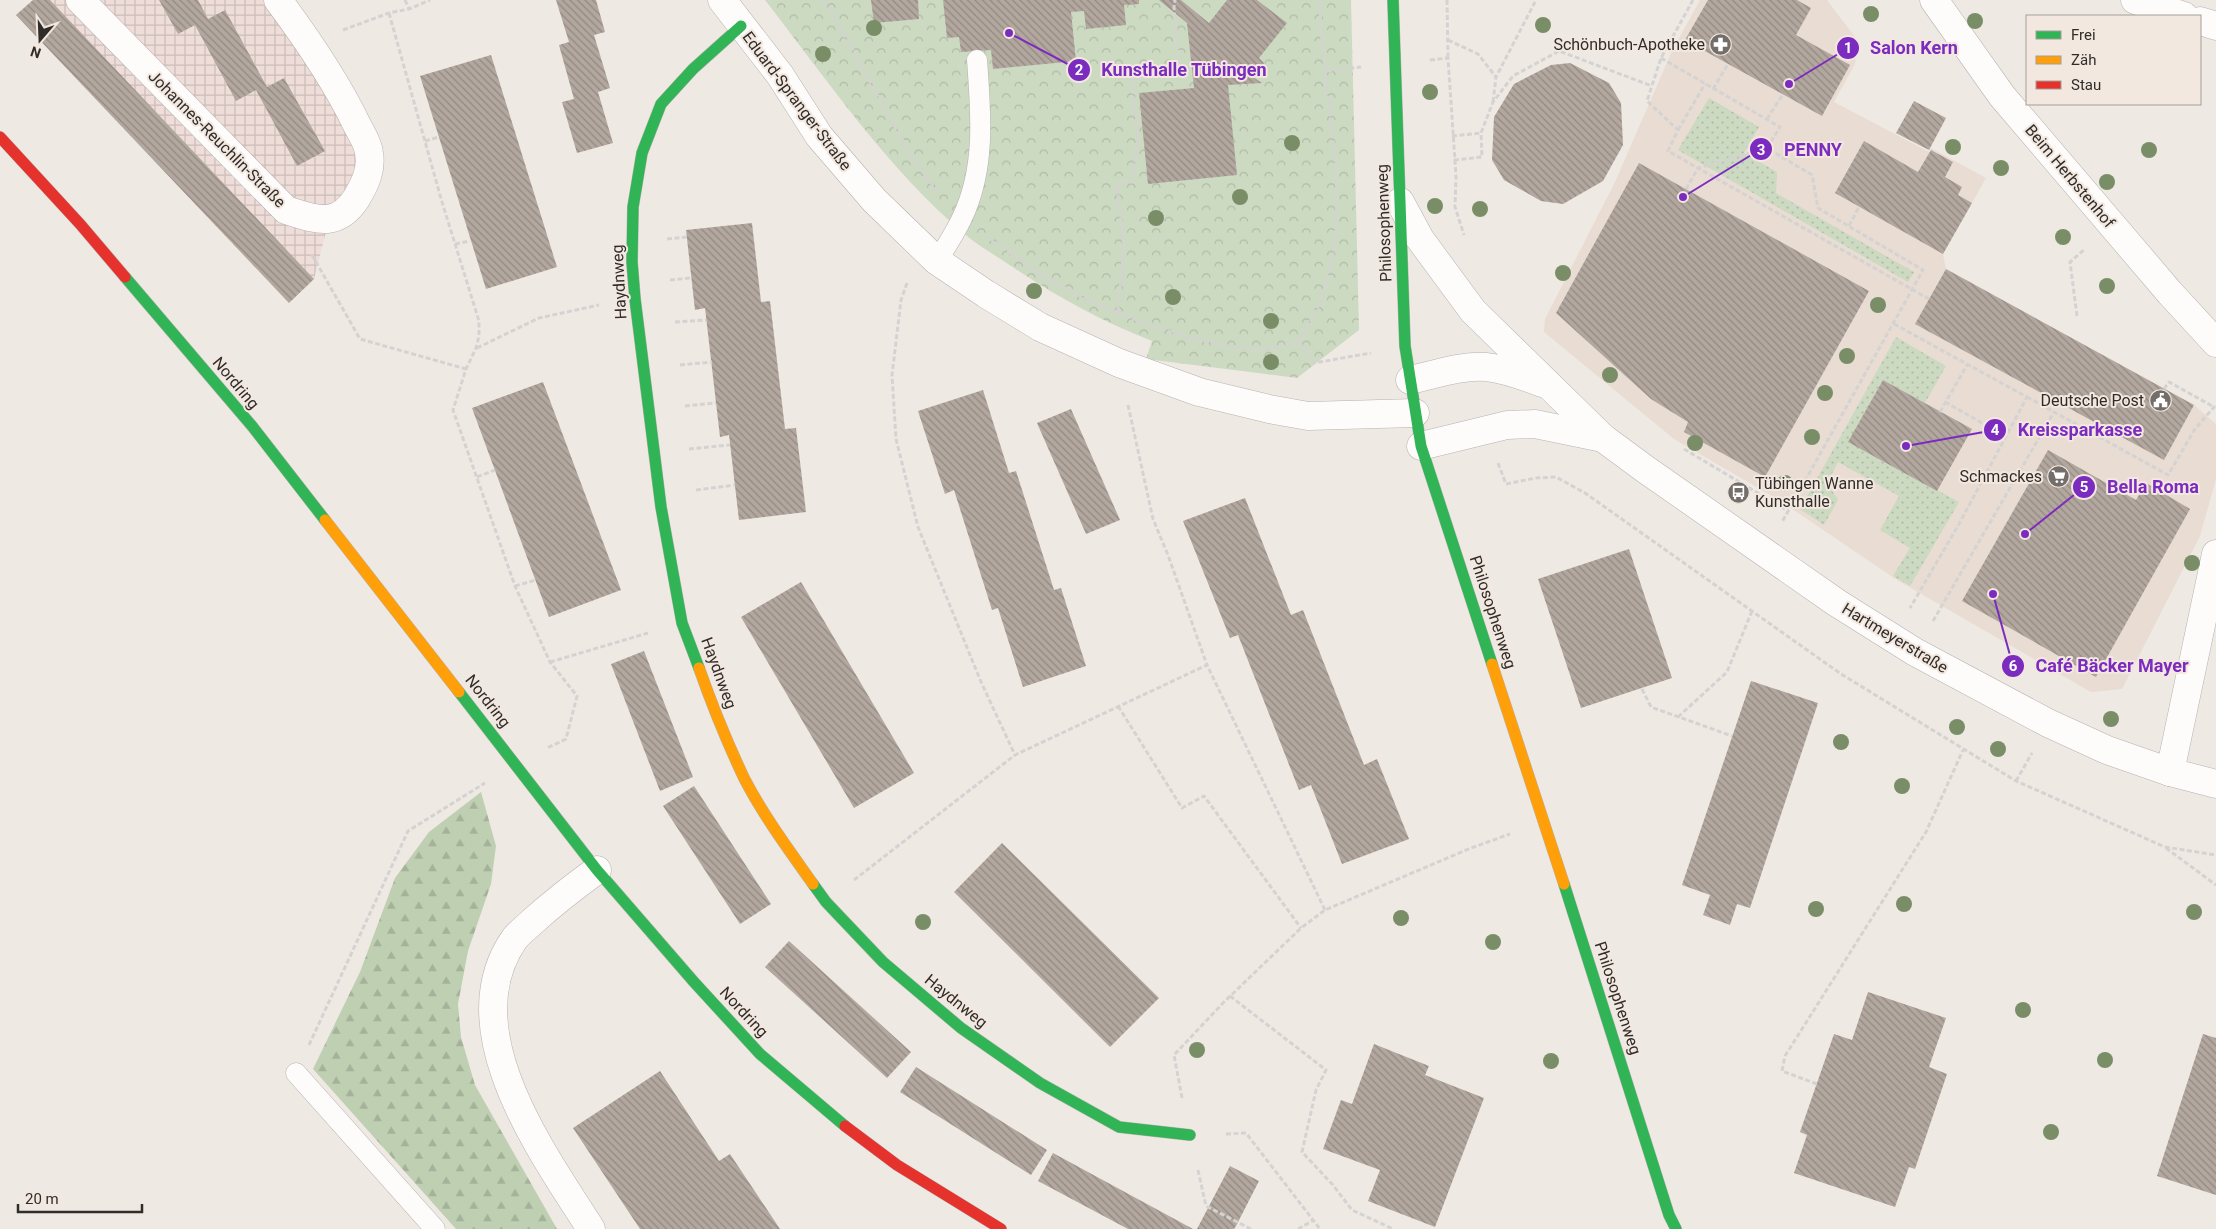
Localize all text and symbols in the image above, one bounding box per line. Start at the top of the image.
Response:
north arrow [15,15,65,65]
legend [2026,15,2201,105]
text: Frei [2071,26,2096,44]
street label: Eduard-Spranger-Straße [738,28,856,174]
callout: Salon Kern [1835,31,1968,64]
pharmacy icon: Schönbuch-Apotheke [1709,32,1733,56]
place label: Schönbuch-Apotheke [1553,35,1705,54]
text: Salon Kern [1870,37,1958,58]
text: 1 [1844,39,1852,57]
text: N [28,43,43,61]
text: Zäh [2071,51,2096,69]
callout: Kunsthalle Tübingen [1066,53,1277,86]
text: Kunsthalle Tübingen [1101,59,1267,80]
text: 2 [1075,61,1084,79]
street label: Johannes-Reuchlin-Straße [144,66,290,212]
text: Stau [2071,76,2101,94]
street label: Beim Herbstenhof [2021,120,2119,232]
callout: PENNY [1749,133,1852,166]
text: PENNY [1784,139,1843,160]
text: 3 [1757,141,1765,159]
street label: Philosophenweg [1372,164,1396,282]
street label: Haydnweg [608,244,630,320]
street label: Nordring [209,353,263,413]
public building icon: Deutsche Post [2148,388,2172,412]
place label: Deutsche Post [2040,391,2144,410]
callout: Kreissparkasse [1983,413,2152,446]
text: Kreissparkasse [2018,419,2143,440]
text: 4 [1991,421,2000,439]
supermarket icon: Schmackes [2046,464,2070,488]
place label: Schmackes [1960,467,2042,486]
callout: Bella Roma [2072,470,2209,503]
place label: Tübingen Wanne Kunsthalle [1755,474,1873,511]
text: Bella Roma [2107,476,2199,497]
text: 5 [2080,478,2088,496]
bus stop icon: Tübingen Wanne Kunsthalle [1727,480,1751,504]
street label: Philosophenweg [1466,553,1520,671]
street label: Hartmeyerstraße [1839,599,1951,677]
street label: Haydnweg [697,635,741,711]
callout: Café Bäcker Mayer [2000,649,2198,682]
text: Café Bäcker Mayer [2035,655,2189,676]
text: 6 [2009,657,2018,675]
street label: Nordring [461,671,515,731]
street label: Philosophenweg [1591,939,1645,1057]
street label: Haydnweg [921,970,991,1032]
street label: Nordring [716,983,772,1041]
scale bar [18,1182,141,1214]
text: 20 m [25,1190,59,1208]

